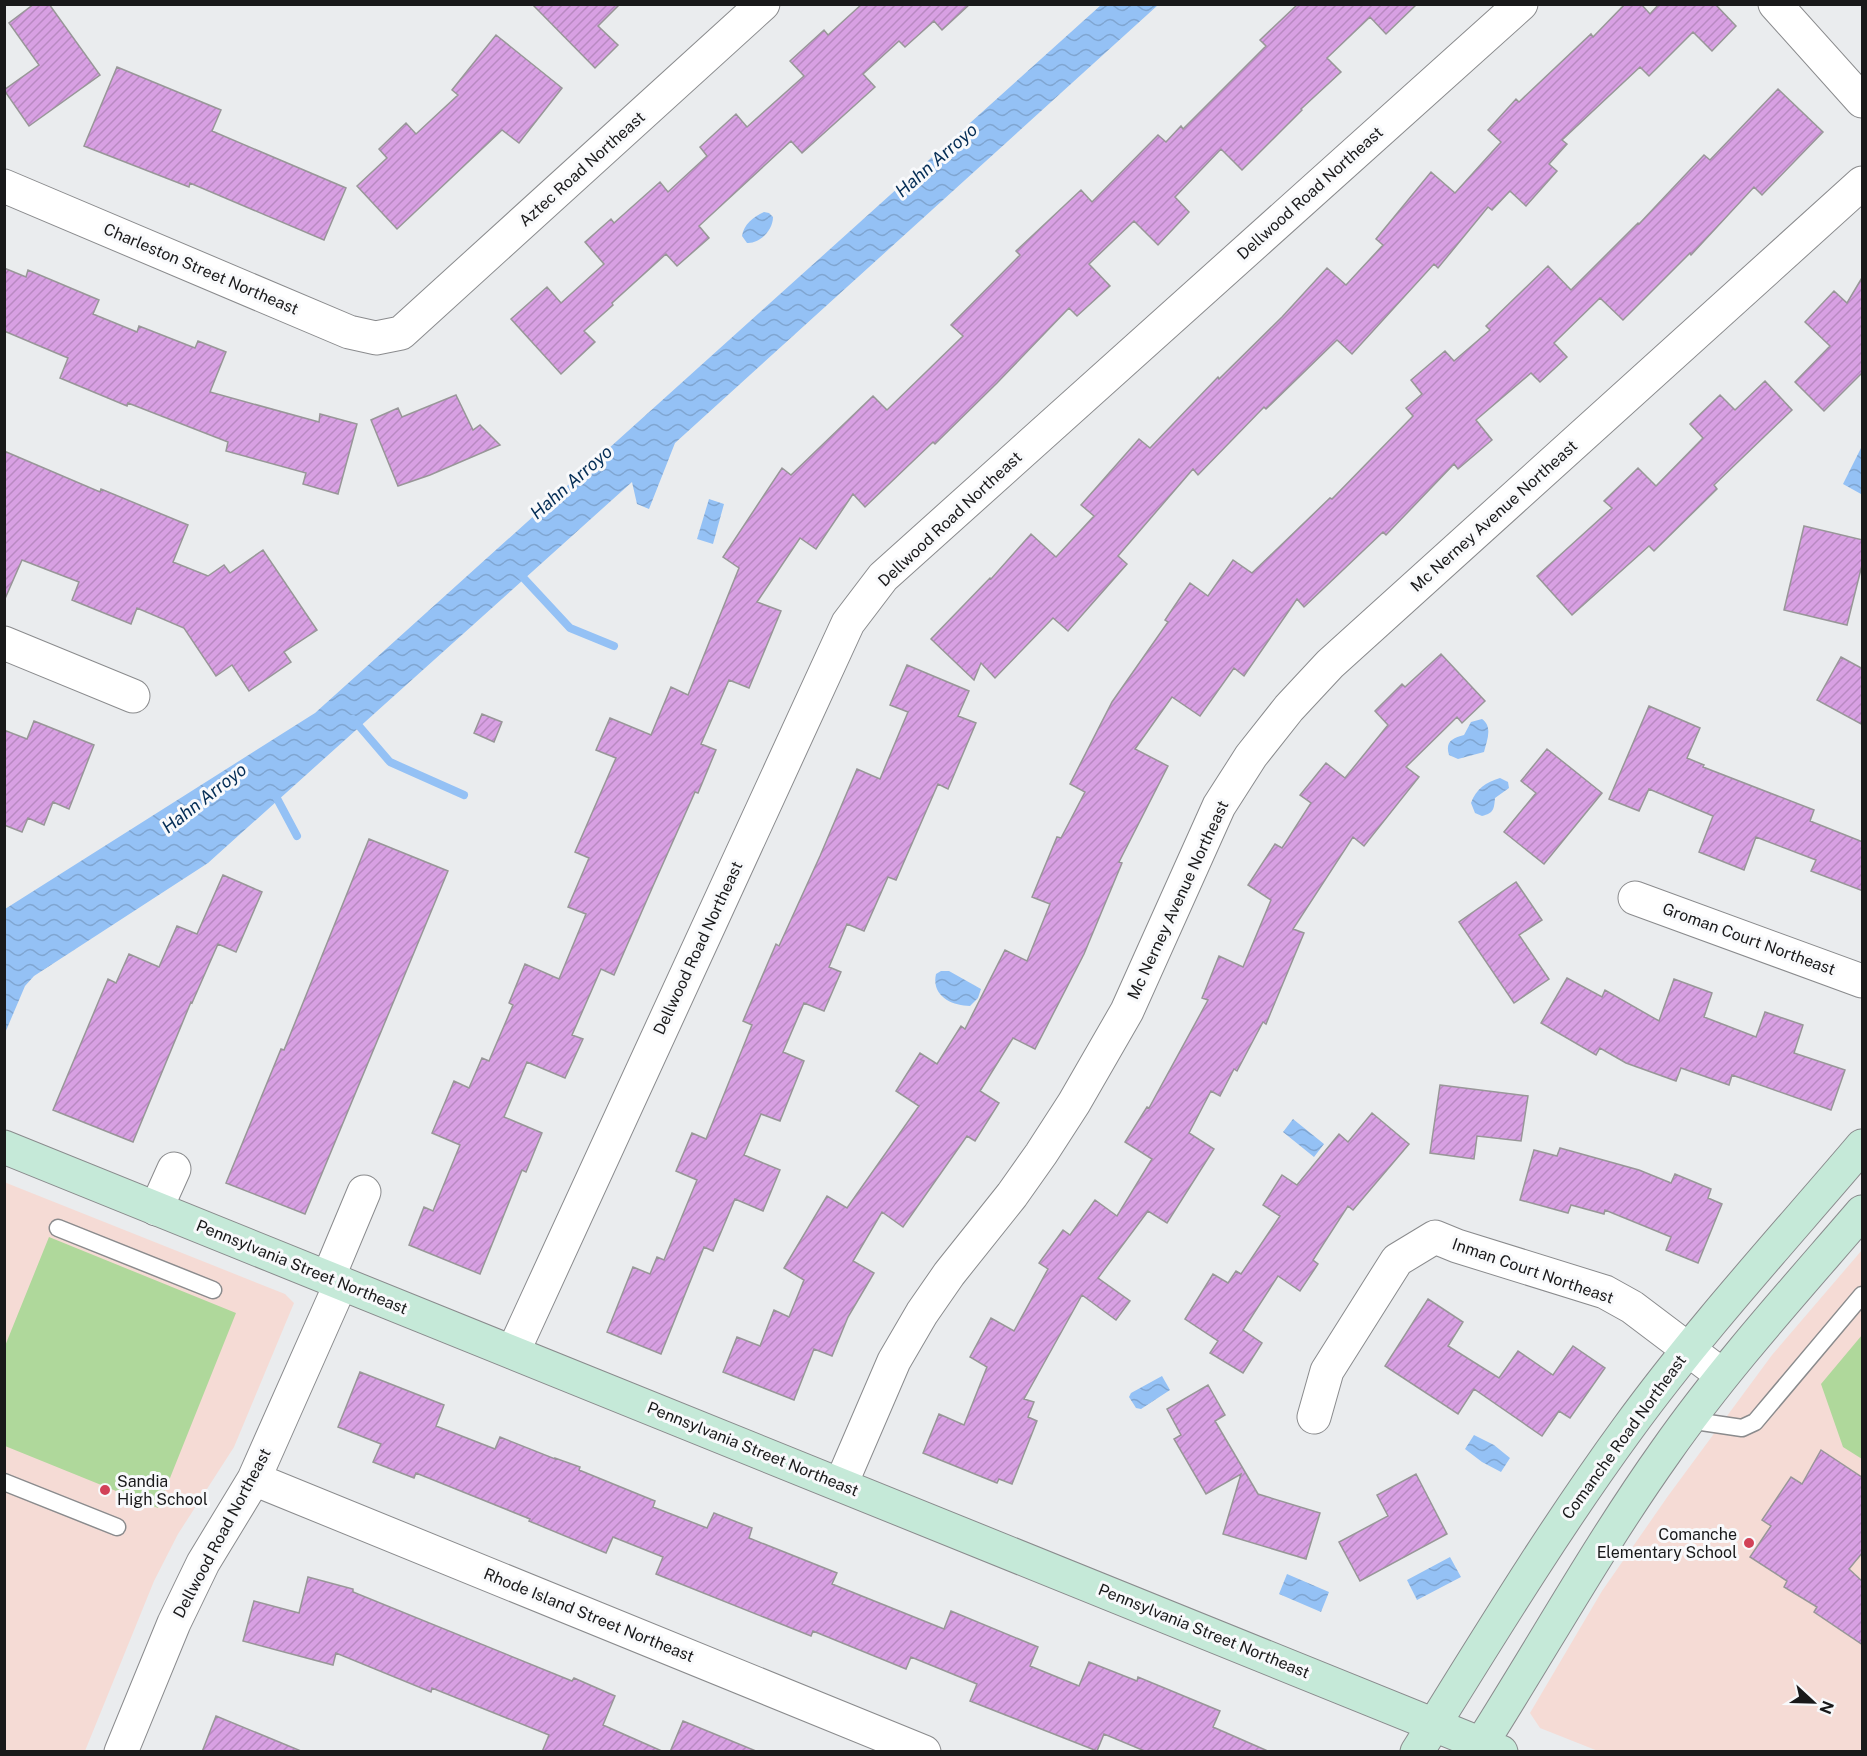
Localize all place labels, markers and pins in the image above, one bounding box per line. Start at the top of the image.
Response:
place label: Sandia High School [117,1472,208,1509]
marker: Sandia High School [98,1483,112,1497]
place label: Comanche Elementary School [1597,1525,1737,1562]
marker: Comanche Elementary School [1742,1536,1756,1550]

